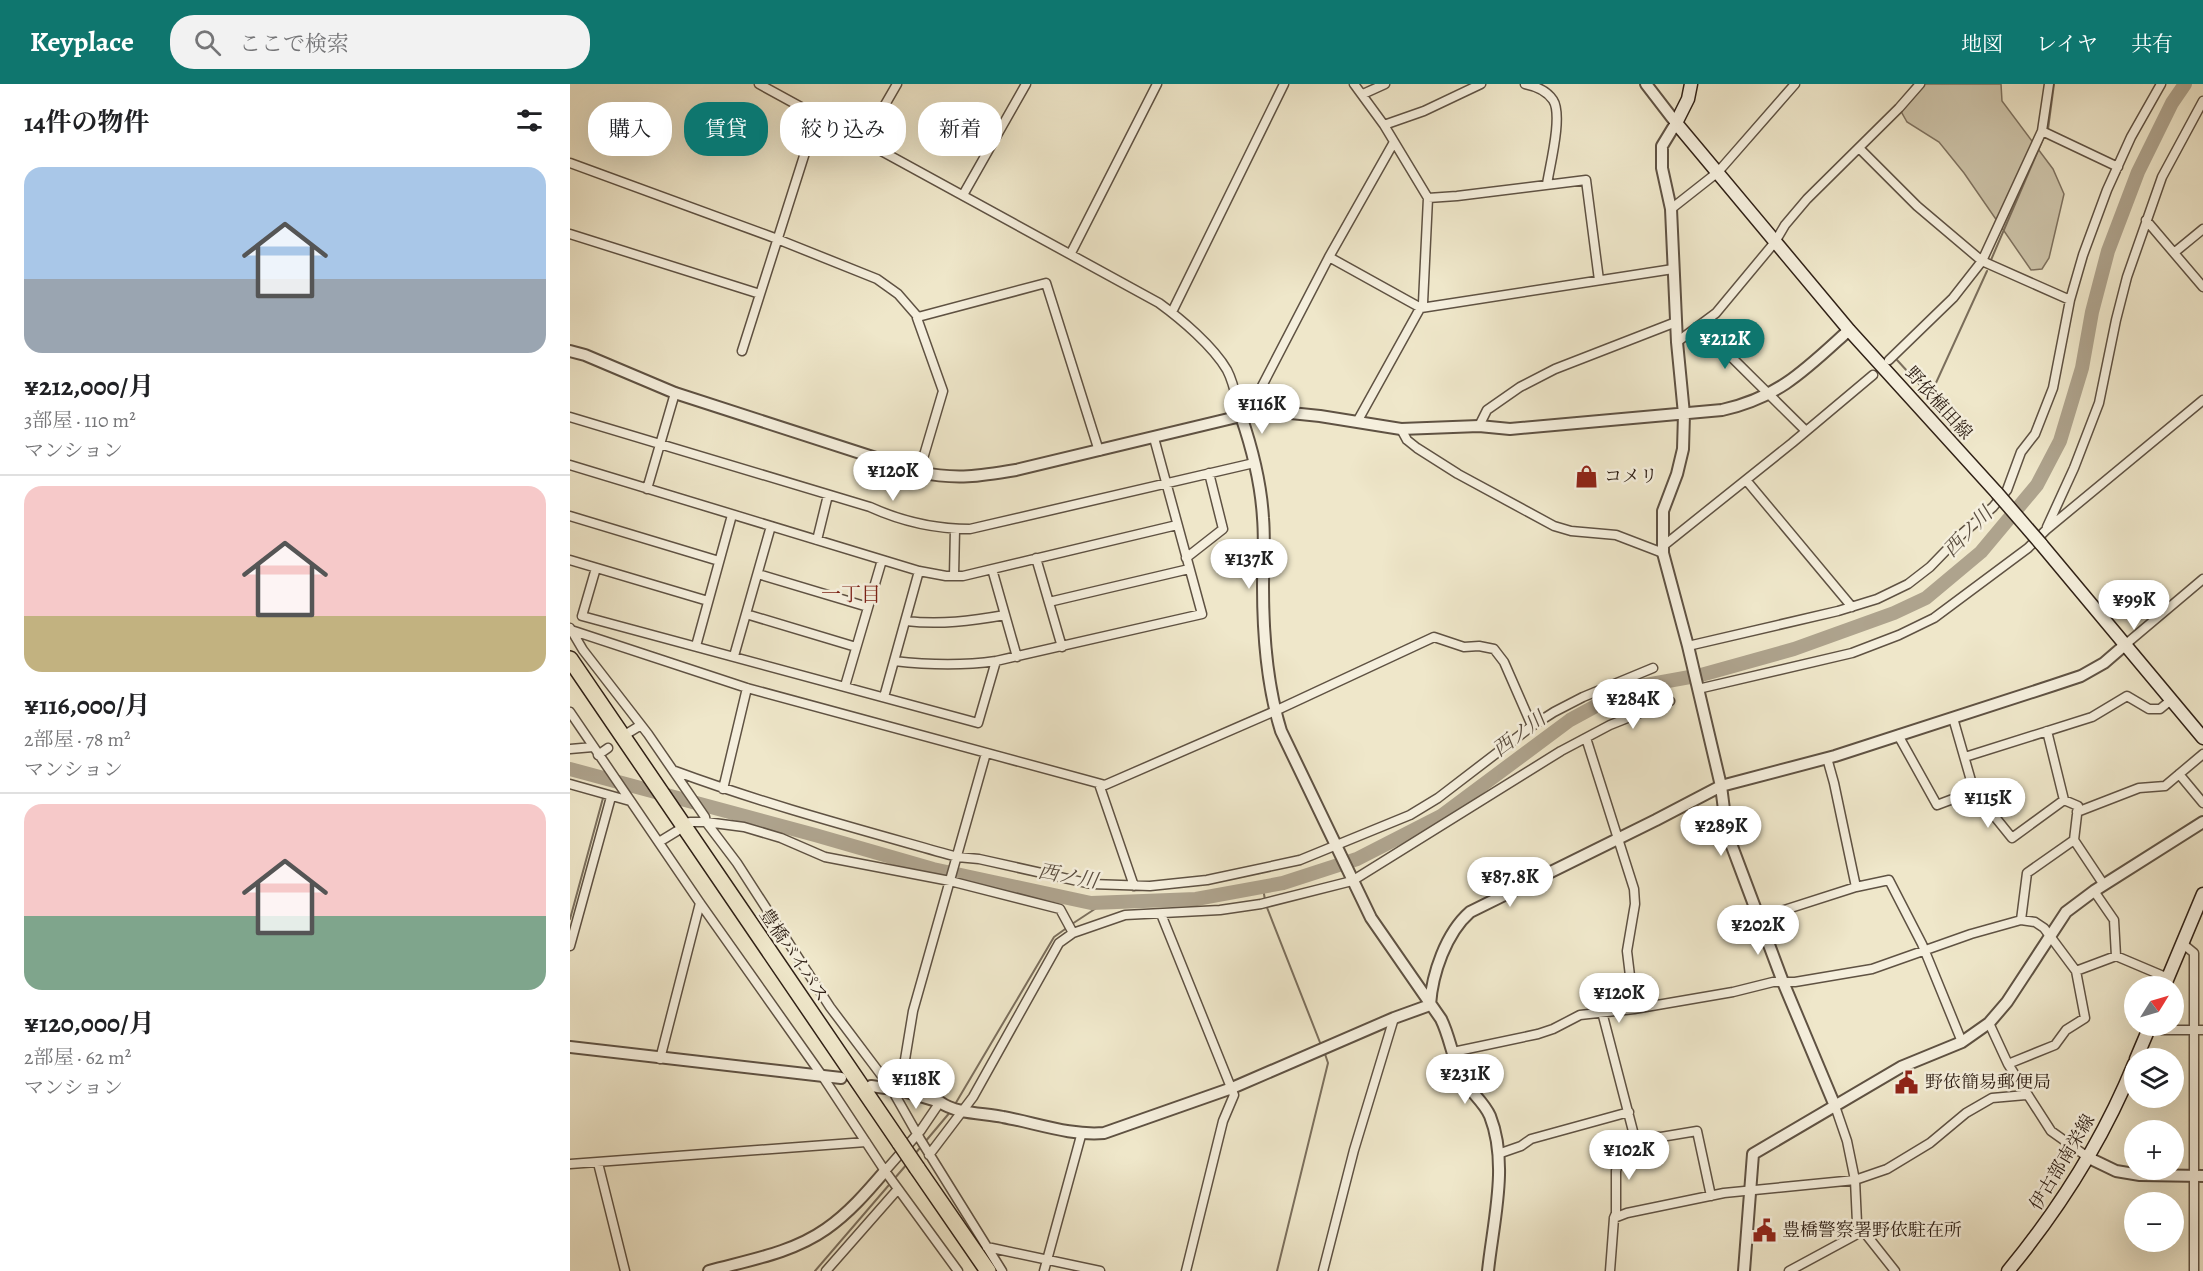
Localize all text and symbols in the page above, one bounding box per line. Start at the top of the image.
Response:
search box [170,15,590,69]
text: Keyplace [30,23,134,61]
icon: search [191,26,224,59]
text: ここで検索 [239,29,349,59]
text: 地図 [1961,30,2003,58]
text: レイヤ [2036,30,2098,58]
text: 共有 [2131,30,2173,58]
chip: 購入 [588,102,672,156]
chip: 賃貸 [684,102,768,156]
chip: 絞り込み [780,102,906,156]
chip: 新着 [918,102,1002,156]
icon: filters [513,104,546,137]
text: 14件の物件 [24,105,150,140]
icon: home [231,206,339,314]
pin: ¥212K [1683,319,1767,370]
text: ¥212K [1699,325,1751,352]
street label: 野依植田線 [1900,362,1978,444]
text: ¥212,000/月 [24,369,154,404]
pin: ¥116K [1220,384,1304,435]
text: ¥116K [1238,390,1286,417]
text: 3部屋 · 110 m² [24,407,136,434]
text: マンション [24,437,123,464]
pin: ¥120K [851,451,935,502]
text: ¥120K [867,457,919,484]
shop icon: コメリ [1573,463,1599,489]
place label: コメリ [1604,464,1658,488]
water label: 西ノ川 [1937,500,2000,563]
icon: home [231,525,339,633]
pin: ¥137K [1207,539,1291,590]
text: ¥137K [1225,545,1273,572]
pin: ¥99K [2098,580,2170,631]
district label: 一丁目 [821,581,881,608]
text: ¥99K [2112,586,2156,613]
pin: ¥284K [1591,679,1675,730]
text: ¥284K [1606,685,1660,712]
text: ¥116,000/月 [24,688,150,723]
water label: 西ノ川 [1487,704,1553,763]
text: 2部屋 · 78 m² [24,726,131,753]
text: マンション [24,756,123,783]
pin: ¥115K [1946,778,2030,829]
text: ¥115K [1964,784,2012,811]
pin: ¥289K [1679,806,1763,857]
text: ¥289K [1694,812,1748,839]
icon: home [231,843,339,951]
water label: 西ノ川 [1036,857,1102,895]
pin: ¥87.8K [1461,857,1559,908]
text: ¥87.8K [1481,863,1539,890]
street label: 豊橋バイパス [754,904,834,1006]
pin: ¥202K [1716,905,1800,956]
text: ¥202K [1731,911,1785,938]
pin: ¥120K [1577,973,1661,1024]
north arrow [2124,976,2184,1036]
map controls [2124,976,2184,1252]
text: ¥120K [1593,979,1645,1006]
text: ¥120,000/月 [24,1006,155,1041]
text: 2部屋 · 62 m² [24,1044,131,1071]
button: layers [2124,1048,2184,1108]
pin: ¥231K [1423,1054,1507,1105]
pin: ¥118K [874,1059,958,1110]
text: ¥231K [1440,1060,1490,1087]
text: ¥118K [892,1065,940,1092]
public building icon: 野依簡易郵便局 [1894,1069,1920,1095]
place label: 野依簡易郵便局 [1925,1070,2051,1094]
text: マンション [24,1074,123,1101]
street label: 伊古部南栄線 [2024,1110,2100,1214]
button: + [2124,1120,2184,1180]
pin: ¥102K [1587,1130,1671,1181]
text: ¥102K [1603,1136,1655,1163]
button: − [2124,1192,2184,1252]
public building icon: 豊橋警察署野依駐在所 [1751,1217,1777,1243]
place label: 豊橋警察署野依駐在所 [1782,1218,1962,1242]

